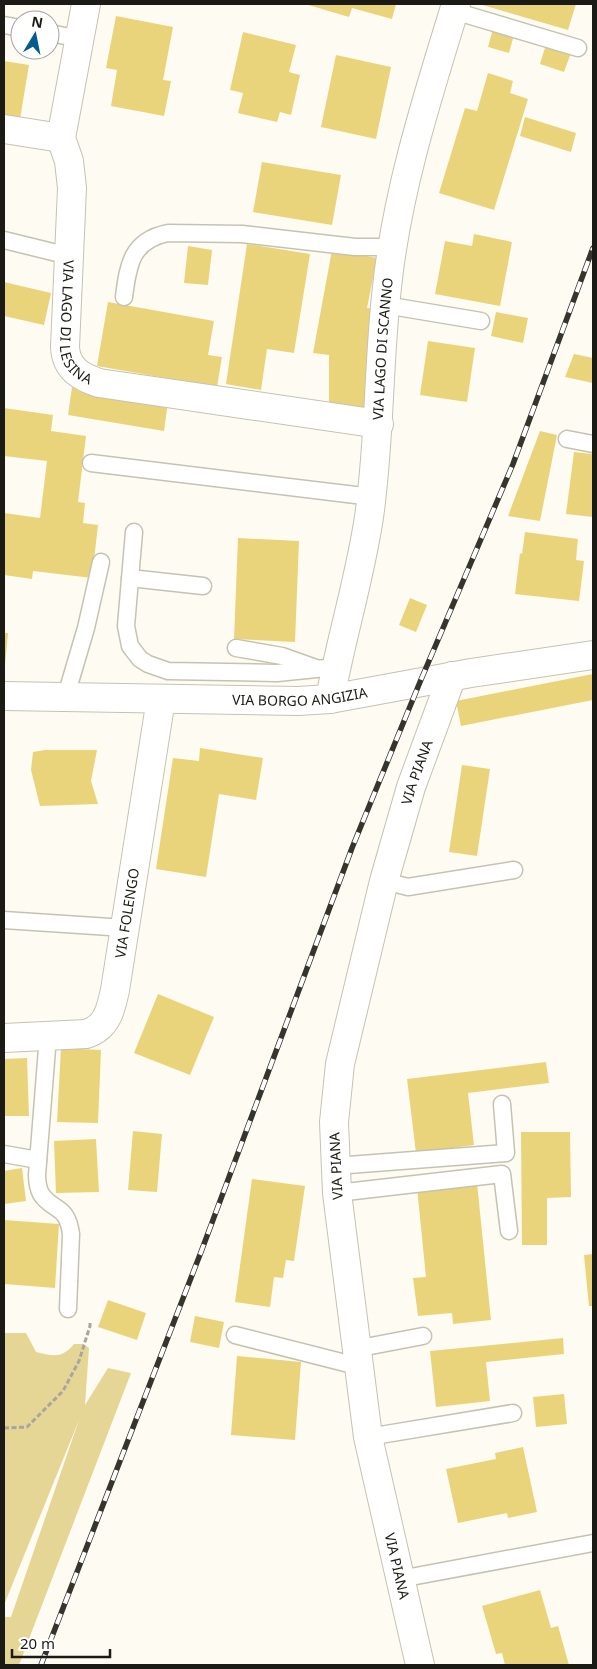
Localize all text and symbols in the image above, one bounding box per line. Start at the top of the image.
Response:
north arrow [10,10,60,60]
text: N [30,11,45,32]
street label: VIA LAGO DI LESINA [56,260,96,388]
street label: VIA LAGO DI SCANNO [368,276,397,421]
street label: VIA BORGO ANGIZIA [232,682,369,710]
street label: VIA PIANA [396,737,437,807]
street label: VIA FOLENGO [110,866,143,959]
street label: VIA PIANA [324,1132,347,1200]
street label: VIA PIANA [381,1531,414,1601]
scale bar [12,1626,110,1658]
text: 20 m [20,1633,55,1653]

